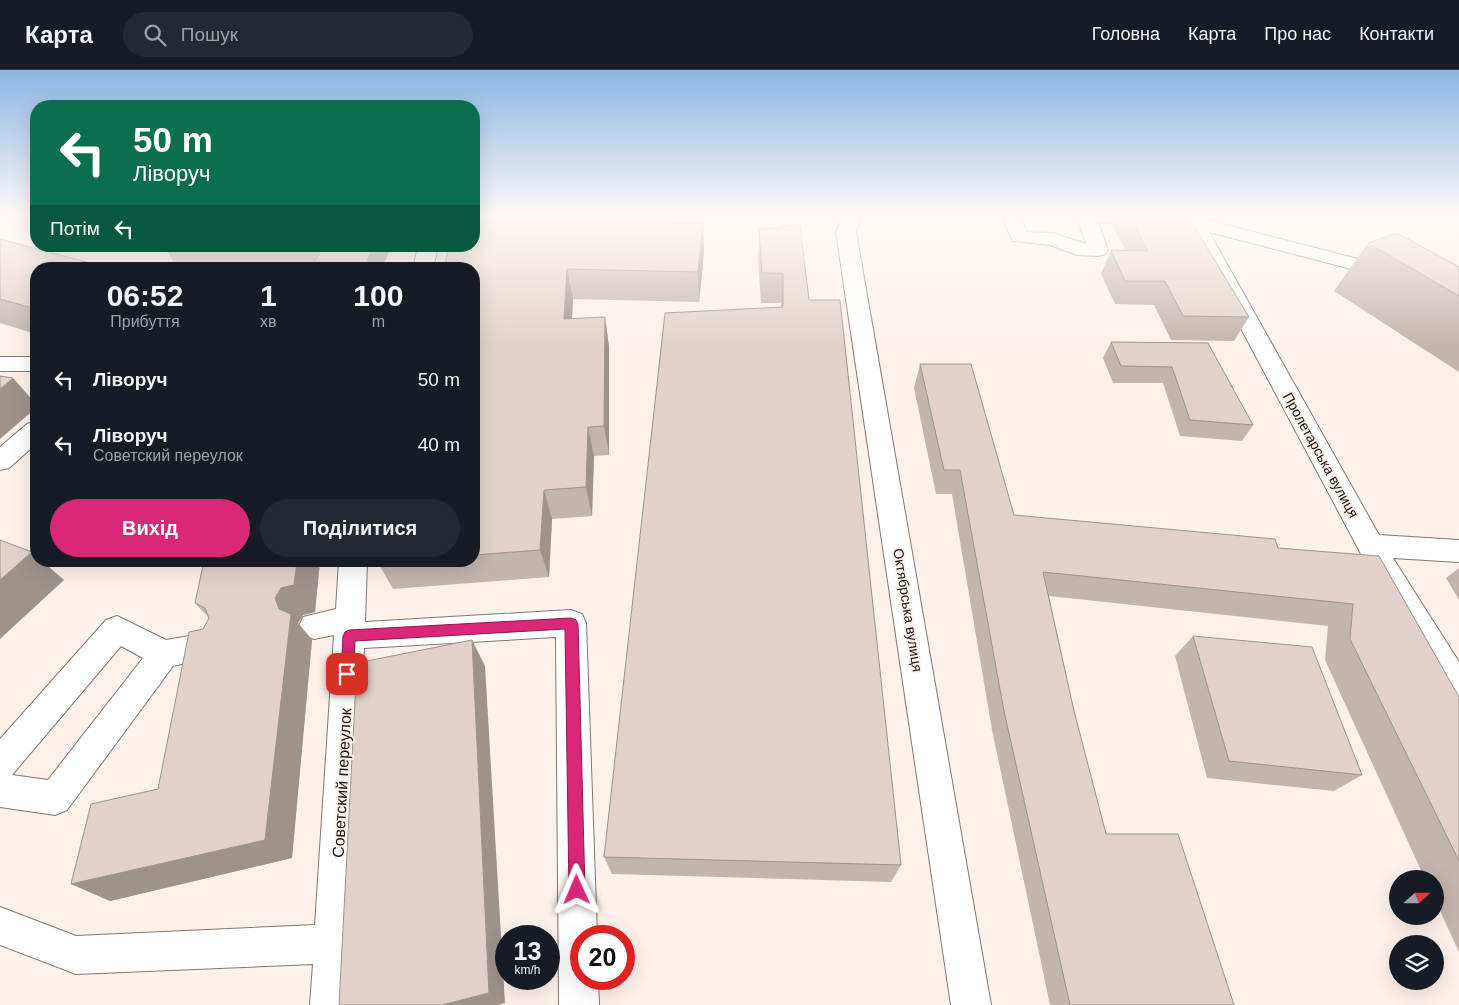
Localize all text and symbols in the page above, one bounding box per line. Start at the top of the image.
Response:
search box [123,12,473,57]
text: Карта [25,21,93,48]
icon: search [141,21,169,49]
text: Пошук [181,24,238,45]
text: Головна [1092,24,1160,44]
text: Карта [1188,24,1236,44]
text: Про нас [1264,24,1331,44]
text: Контакти [1359,24,1434,44]
icon: left [50,120,115,185]
text: 50 m [133,120,213,159]
text: Ліворуч [133,161,210,186]
icon: left [110,215,138,243]
text: Потім [50,218,100,239]
text: 06:52 [107,279,183,312]
text: 1 [260,279,277,312]
text: 100 [353,279,403,312]
text: Прибуття [110,313,180,330]
text: хв [260,313,277,330]
text: m [372,313,385,330]
icon: left [50,366,78,394]
text: Ліворуч [93,369,168,390]
text: 50 m [418,369,460,390]
street label: Пролетарська вулиця [1280,390,1362,520]
text: Ліворуч [93,425,168,446]
icon: left [50,431,78,459]
text: 40 m [418,434,460,455]
text: Советский переулок [93,447,243,464]
button: Вихід [50,499,250,557]
button: Поділитися [260,499,460,557]
street label: Октябрська вулиця [890,547,926,673]
pin [326,653,368,695]
icon: arrive [333,660,361,688]
street label: Советский переулок [330,707,354,858]
position arrow [550,863,602,915]
north arrow [1389,870,1444,925]
map controls [1389,870,1444,990]
speed limit sign: 20 [570,925,635,990]
button: layers [1389,935,1444,990]
text: 13 [514,937,541,965]
text: km/h [514,963,541,977]

